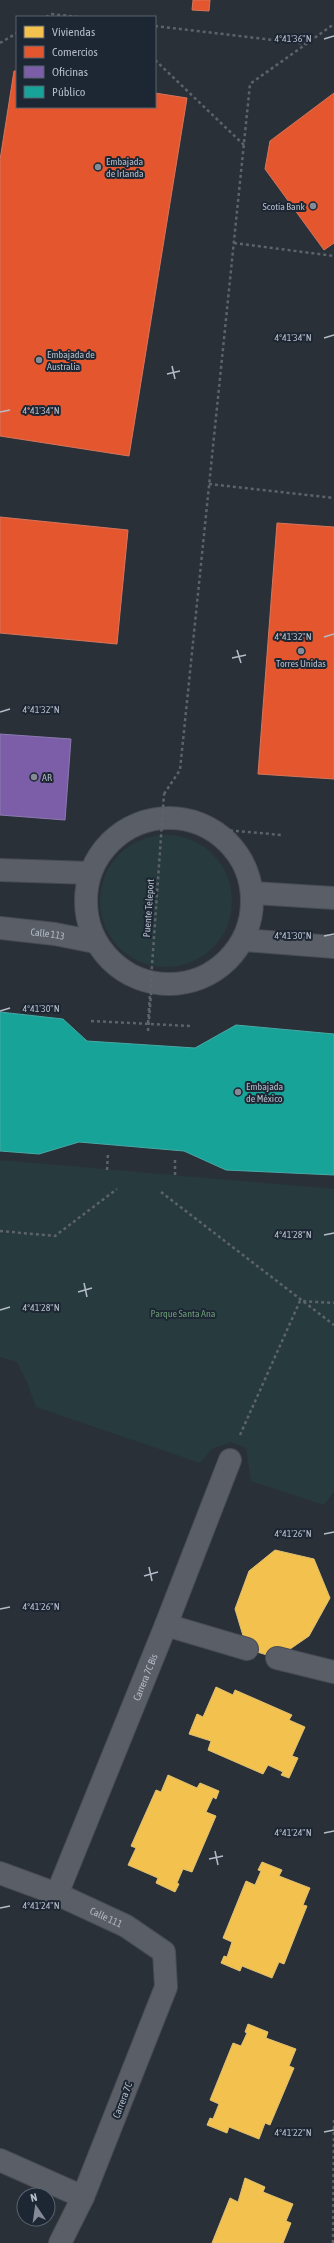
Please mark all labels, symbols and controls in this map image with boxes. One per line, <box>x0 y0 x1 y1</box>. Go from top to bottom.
legend <box>16 16 156 108</box>
text: Viviendas <box>52 25 95 39</box>
text: 4°41'36"N <box>274 33 312 44</box>
text: Comercios <box>52 45 98 59</box>
text: Oficinas <box>52 65 88 79</box>
text: Público <box>52 85 86 99</box>
place label: Embajada de Irlanda <box>106 156 144 179</box>
marker: Embajada de Irlanda <box>93 162 103 172</box>
place label: Scotia Bank <box>263 201 306 212</box>
marker: Scotia Bank <box>308 201 318 211</box>
text: 4°41'34"N <box>274 332 312 343</box>
place label: Embajada de Australia <box>47 349 95 372</box>
marker: Embajada de Australia <box>34 355 44 365</box>
text: 4°41'34"N <box>22 405 60 416</box>
text: 4°41'32"N <box>274 631 312 642</box>
marker: Torres Unidas <box>296 646 306 656</box>
place label: Torres Unidas <box>276 658 326 669</box>
text: 4°41'32"N <box>22 704 60 715</box>
marker: AR <box>29 772 39 782</box>
place label: AR <box>42 772 52 783</box>
street label: Puente Teleport <box>141 878 156 938</box>
street label: Calle 113 <box>30 926 66 942</box>
text: 4°41'30"N <box>274 930 312 941</box>
text: 4°41'30"N <box>22 1003 60 1014</box>
place label: Embajada de México <box>246 1081 284 1104</box>
marker: Embajada de México <box>233 1087 243 1097</box>
text: 4°41'28"N <box>274 1229 312 1240</box>
text: 4°41'28"N <box>22 1302 60 1313</box>
park label: Parque Santa Ana <box>151 1308 216 1319</box>
text: 4°41'26"N <box>274 1528 312 1539</box>
text: 4°41'26"N <box>22 1601 60 1612</box>
street label: Carrera 7C Bis <box>131 1652 160 1702</box>
text: 4°41'24"N <box>274 1827 312 1838</box>
text: 4°41'24"N <box>22 1900 60 1911</box>
street label: Calle 111 <box>88 1905 124 1930</box>
street label: Carrera 7C <box>111 2080 135 2120</box>
text: 4°41'22"N <box>274 2127 312 2138</box>
north arrow <box>16 2187 56 2227</box>
text: N <box>29 2191 38 2204</box>

